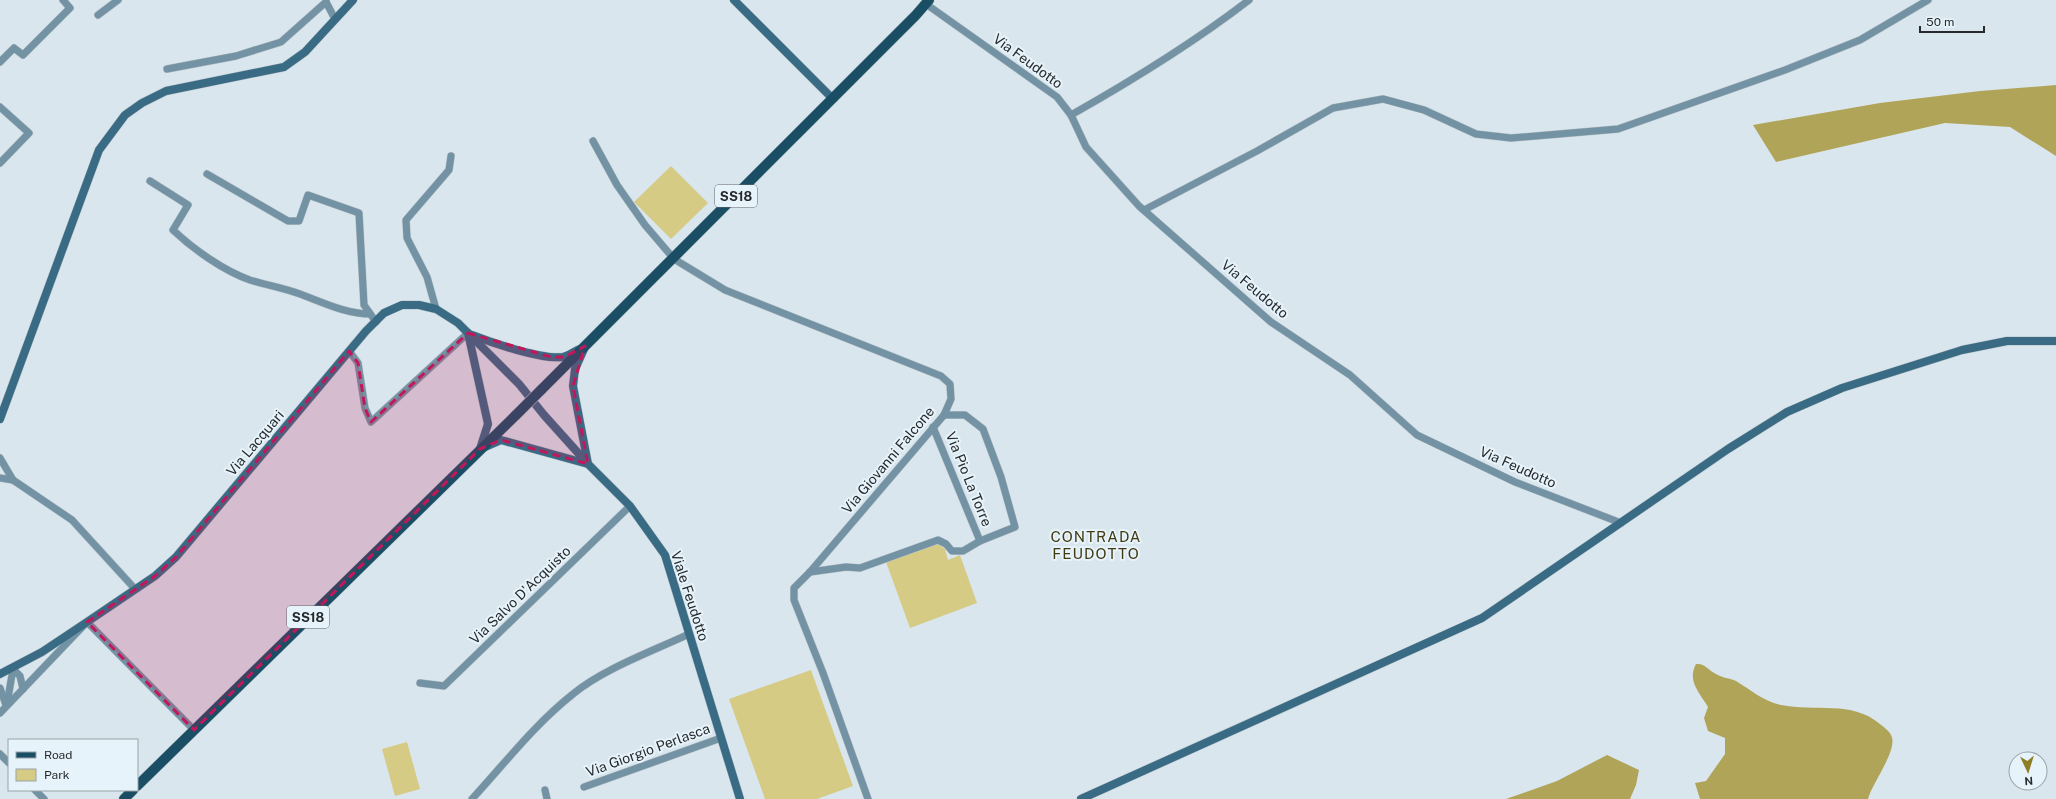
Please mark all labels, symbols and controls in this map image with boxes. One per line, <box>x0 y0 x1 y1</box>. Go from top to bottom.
scale bar <box>1920 8 1984 34</box>
text: 50 m <box>1926 15 1954 29</box>
street label: Via Feudotto <box>990 30 1066 92</box>
road number: SS18 <box>715 185 757 207</box>
street label: Via Feudotto <box>1218 257 1292 322</box>
street label: Via Giovanni Falcone <box>839 403 937 517</box>
street label: Via Lacquari <box>223 407 287 479</box>
street label: Via Pio La Torre <box>943 429 995 529</box>
street label: Via Feudotto <box>1477 443 1559 491</box>
district label: CONTRADA FEUDOTTO <box>1050 528 1142 562</box>
street label: Via Salvo D'Acquisto <box>466 543 574 647</box>
street label: Viale Feudotto <box>668 549 712 643</box>
road number: SS18 <box>287 606 329 628</box>
street label: Via Giorgio Perlasca <box>584 720 712 780</box>
legend <box>8 739 138 791</box>
text: Road <box>44 748 72 762</box>
north arrow <box>2008 751 2048 791</box>
text: Park <box>44 768 70 782</box>
text: N <box>2024 775 2033 787</box>

